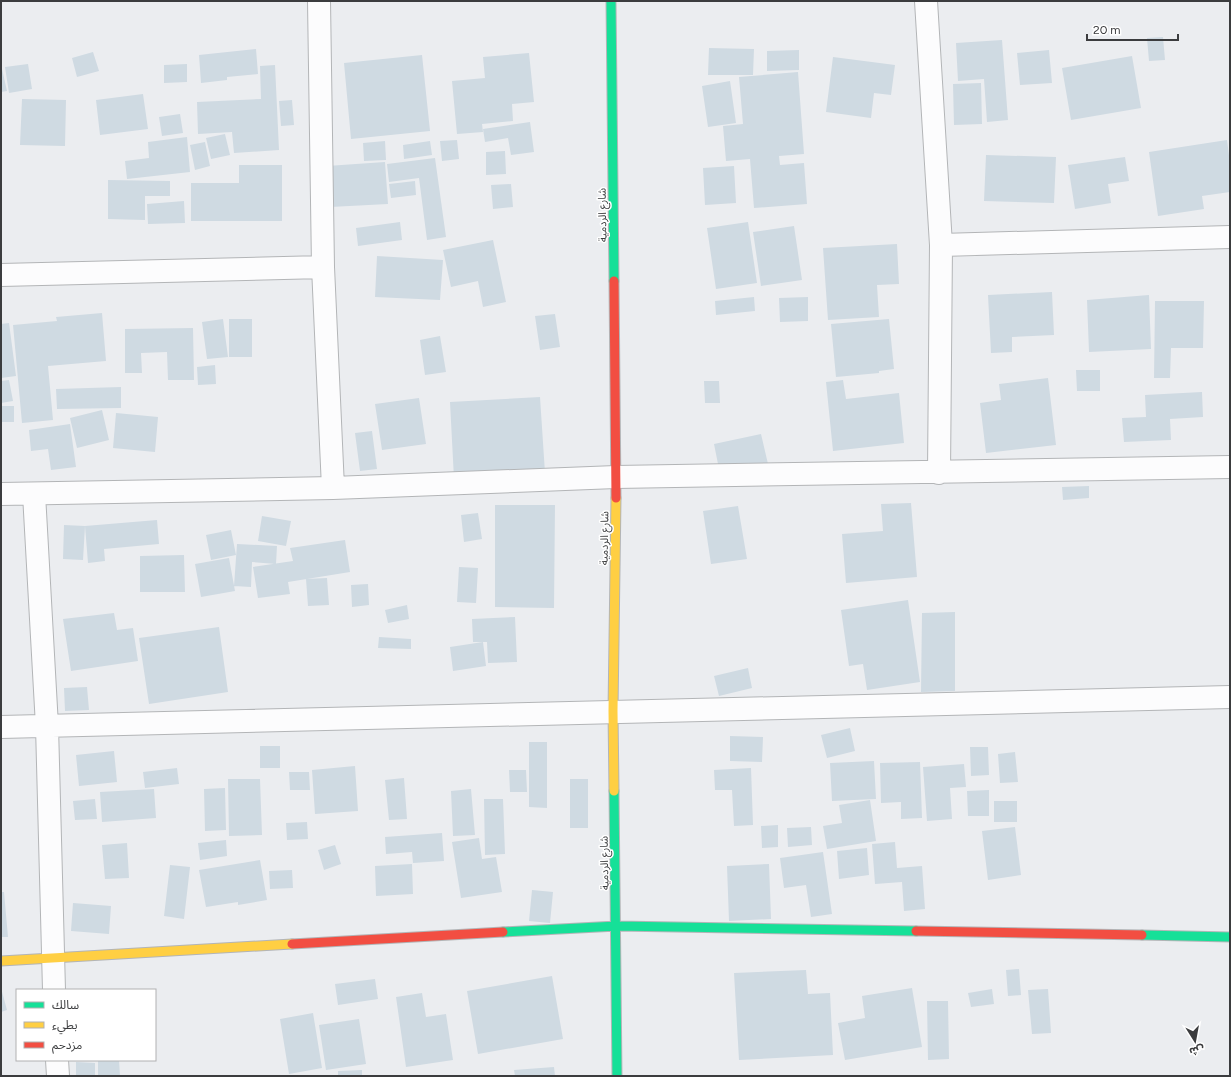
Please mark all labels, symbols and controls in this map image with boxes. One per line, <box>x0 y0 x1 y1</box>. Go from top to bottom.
scale bar <box>1087 16 1178 42</box>
text: 20 m <box>1093 23 1121 37</box>
street label: شارع الردمية <box>596 187 610 242</box>
street label: شارع الردمية <box>598 510 612 565</box>
street label: شارع الردمية <box>598 835 612 890</box>
legend <box>16 989 156 1061</box>
text: سالك <box>52 998 79 1012</box>
text: بطيء <box>52 1018 78 1035</box>
north arrow <box>1175 1021 1215 1061</box>
text: مزدحم <box>52 1038 82 1054</box>
text: ش <box>1188 1043 1205 1058</box>

